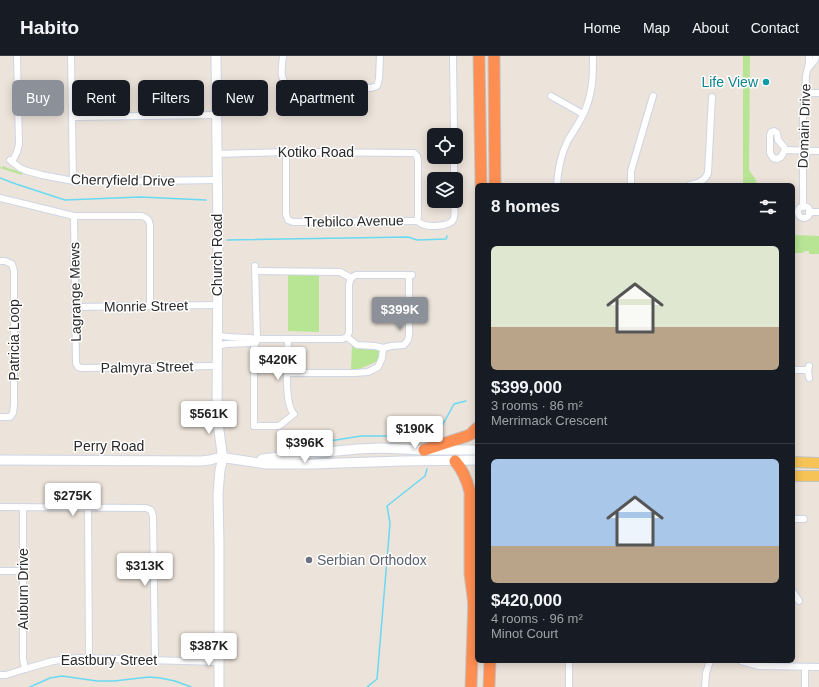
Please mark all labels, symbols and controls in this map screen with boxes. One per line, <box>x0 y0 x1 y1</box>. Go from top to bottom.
text: Habito <box>20 17 79 38</box>
text: Home <box>584 20 621 36</box>
text: Map <box>643 20 670 36</box>
text: About <box>692 20 729 36</box>
text: Contact <box>751 20 799 36</box>
place label: Life View <box>701 74 759 90</box>
marker: Life View <box>761 77 771 87</box>
chip: Buy <box>12 80 64 116</box>
chip: Rent <box>72 80 130 116</box>
chip: Filters <box>138 80 204 116</box>
chip: New <box>212 80 268 116</box>
chip: Apartment <box>276 80 368 116</box>
street label: Domain Drive <box>795 83 813 169</box>
map controls <box>427 128 463 208</box>
button: locate <box>427 128 463 164</box>
street label: Kotiko Road <box>278 144 354 160</box>
street label: Cherryfield Drive <box>71 171 175 189</box>
button: layers <box>427 172 463 208</box>
icon: filters <box>757 196 779 218</box>
text: 8 homes <box>491 197 560 216</box>
street label: Trebilco Avenue <box>304 212 404 230</box>
street label: Church Road <box>209 214 225 296</box>
street label: Lagrange Mews <box>66 242 84 342</box>
icon: home <box>599 272 671 344</box>
street label: Monrie Street <box>104 297 188 315</box>
pin: $399K <box>372 297 428 331</box>
street label: Patricia Loop <box>6 299 22 381</box>
text: $399K <box>381 302 419 317</box>
pin: $420K <box>250 347 306 381</box>
text: $420K <box>259 352 297 367</box>
street label: Palmyra Street <box>101 358 194 376</box>
text: $399,000 <box>491 378 562 397</box>
text: 3 rooms · 86 m² <box>491 398 583 413</box>
pin: $561K <box>181 401 237 435</box>
text: $561K <box>190 406 228 421</box>
text: Merrimack Crescent <box>491 413 607 428</box>
pin: $190K <box>387 416 443 450</box>
text: $190K <box>396 421 434 436</box>
pin: $396K <box>277 430 333 464</box>
text: $396K <box>286 435 324 450</box>
street label: Perry Road <box>74 438 144 454</box>
pin: $275K <box>45 483 101 517</box>
icon: home <box>599 485 671 557</box>
text: $275K <box>54 488 92 503</box>
street label: Auburn Drive <box>15 548 31 630</box>
place label: Serbian Orthodox <box>317 552 427 568</box>
pin: $313K <box>117 553 173 587</box>
marker: Serbian Orthodox <box>304 555 314 565</box>
text: $313K <box>126 558 164 573</box>
text: $420,000 <box>491 591 562 610</box>
text: 4 rooms · 96 m² <box>491 611 583 626</box>
text: Minot Court <box>491 626 558 641</box>
pin: $387K <box>181 633 237 667</box>
text: $387K <box>190 638 228 653</box>
street label: Eastbury Street <box>61 652 157 668</box>

